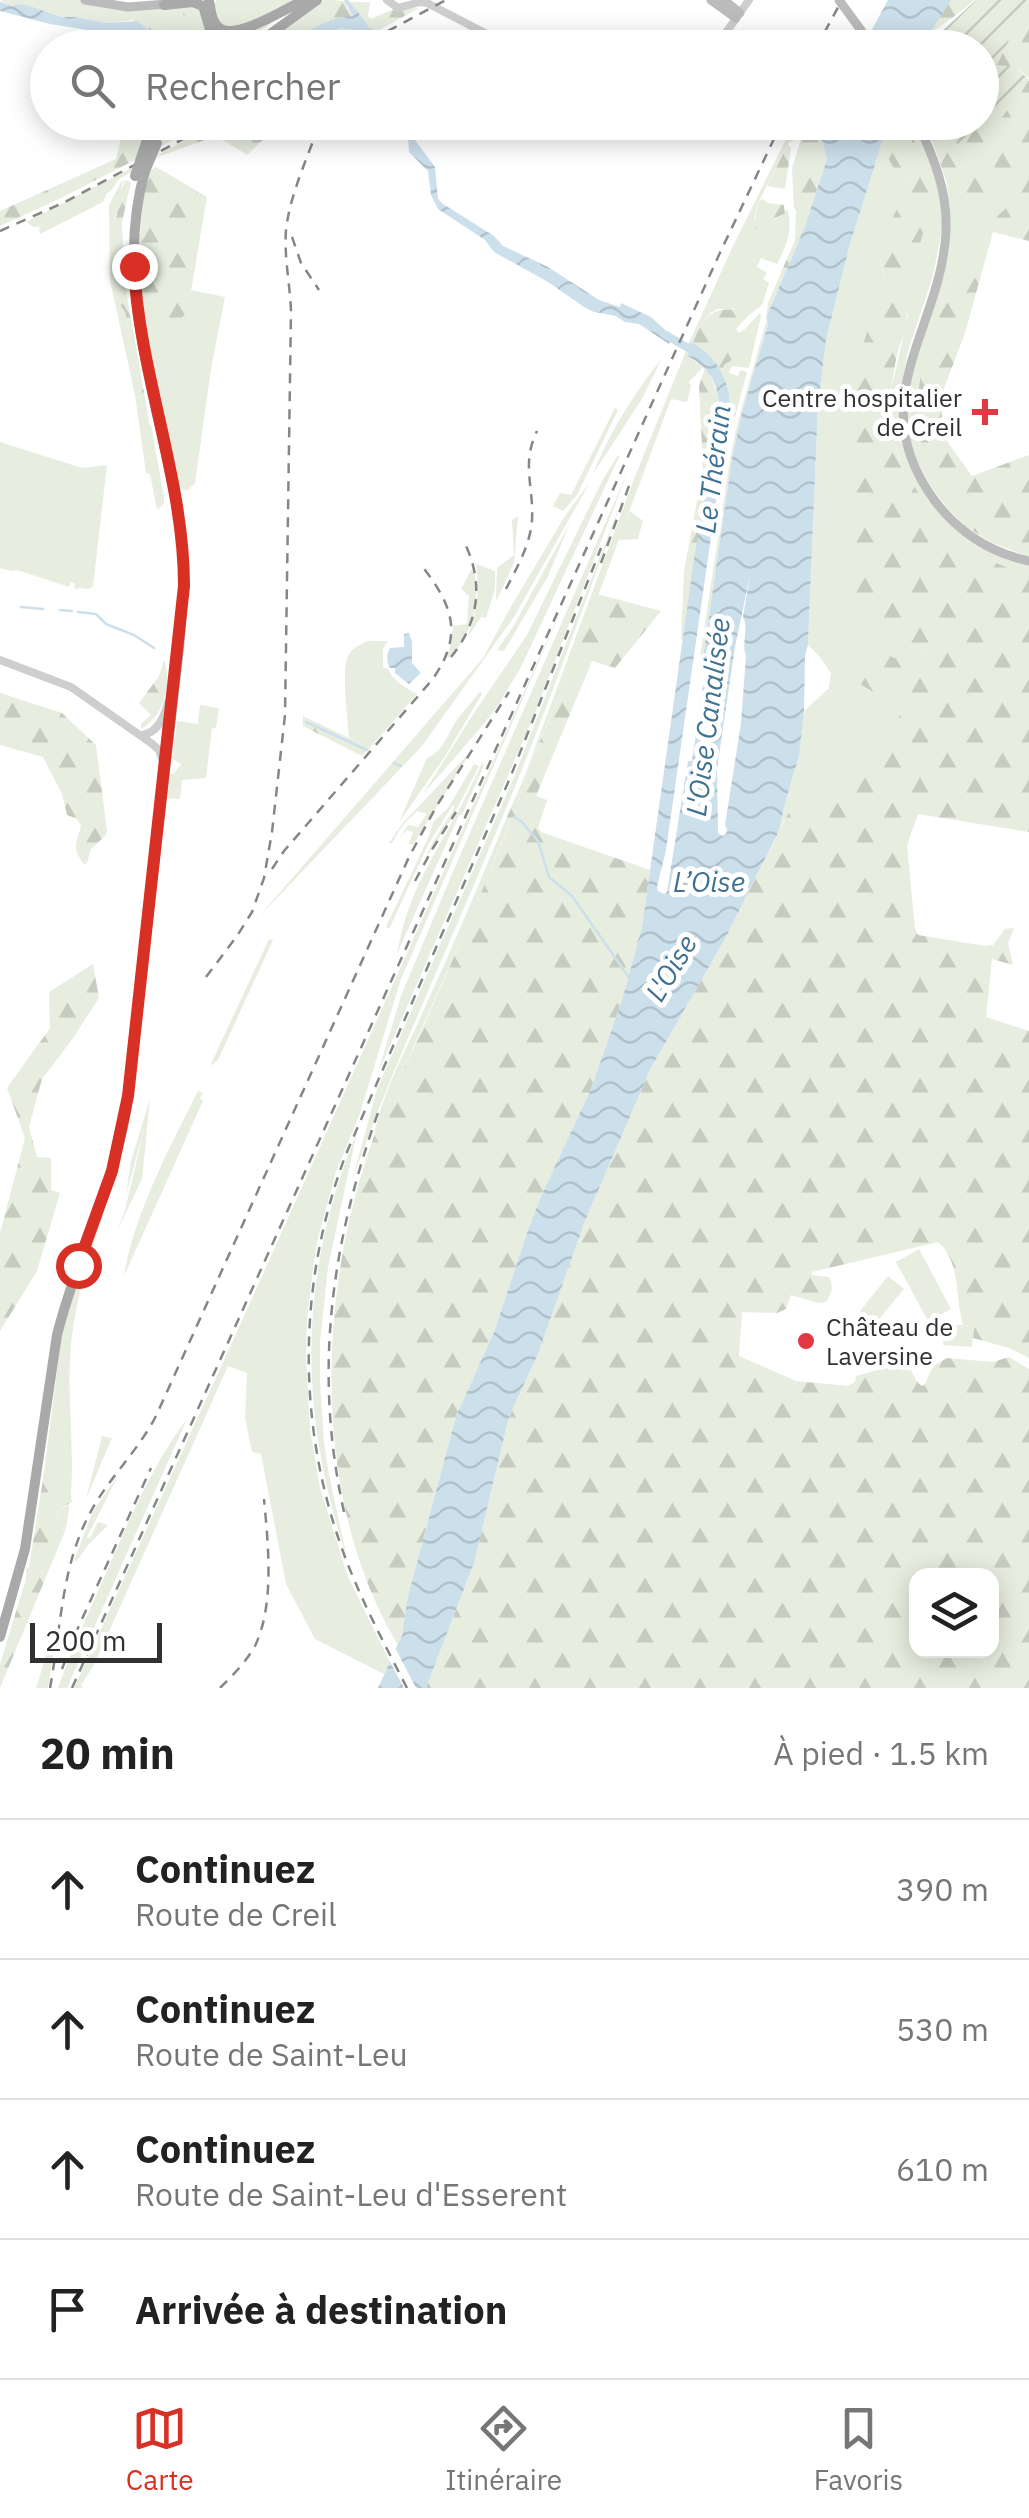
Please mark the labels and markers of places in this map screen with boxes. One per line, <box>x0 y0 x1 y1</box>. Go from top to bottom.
place label: Centre hospitalier de Creil <box>762 381 962 443</box>
marker: Centre hospitalier de Creil <box>972 399 998 425</box>
place label: Château de Laversine <box>826 1310 953 1372</box>
marker: Château de Laversine <box>795 1330 817 1352</box>

